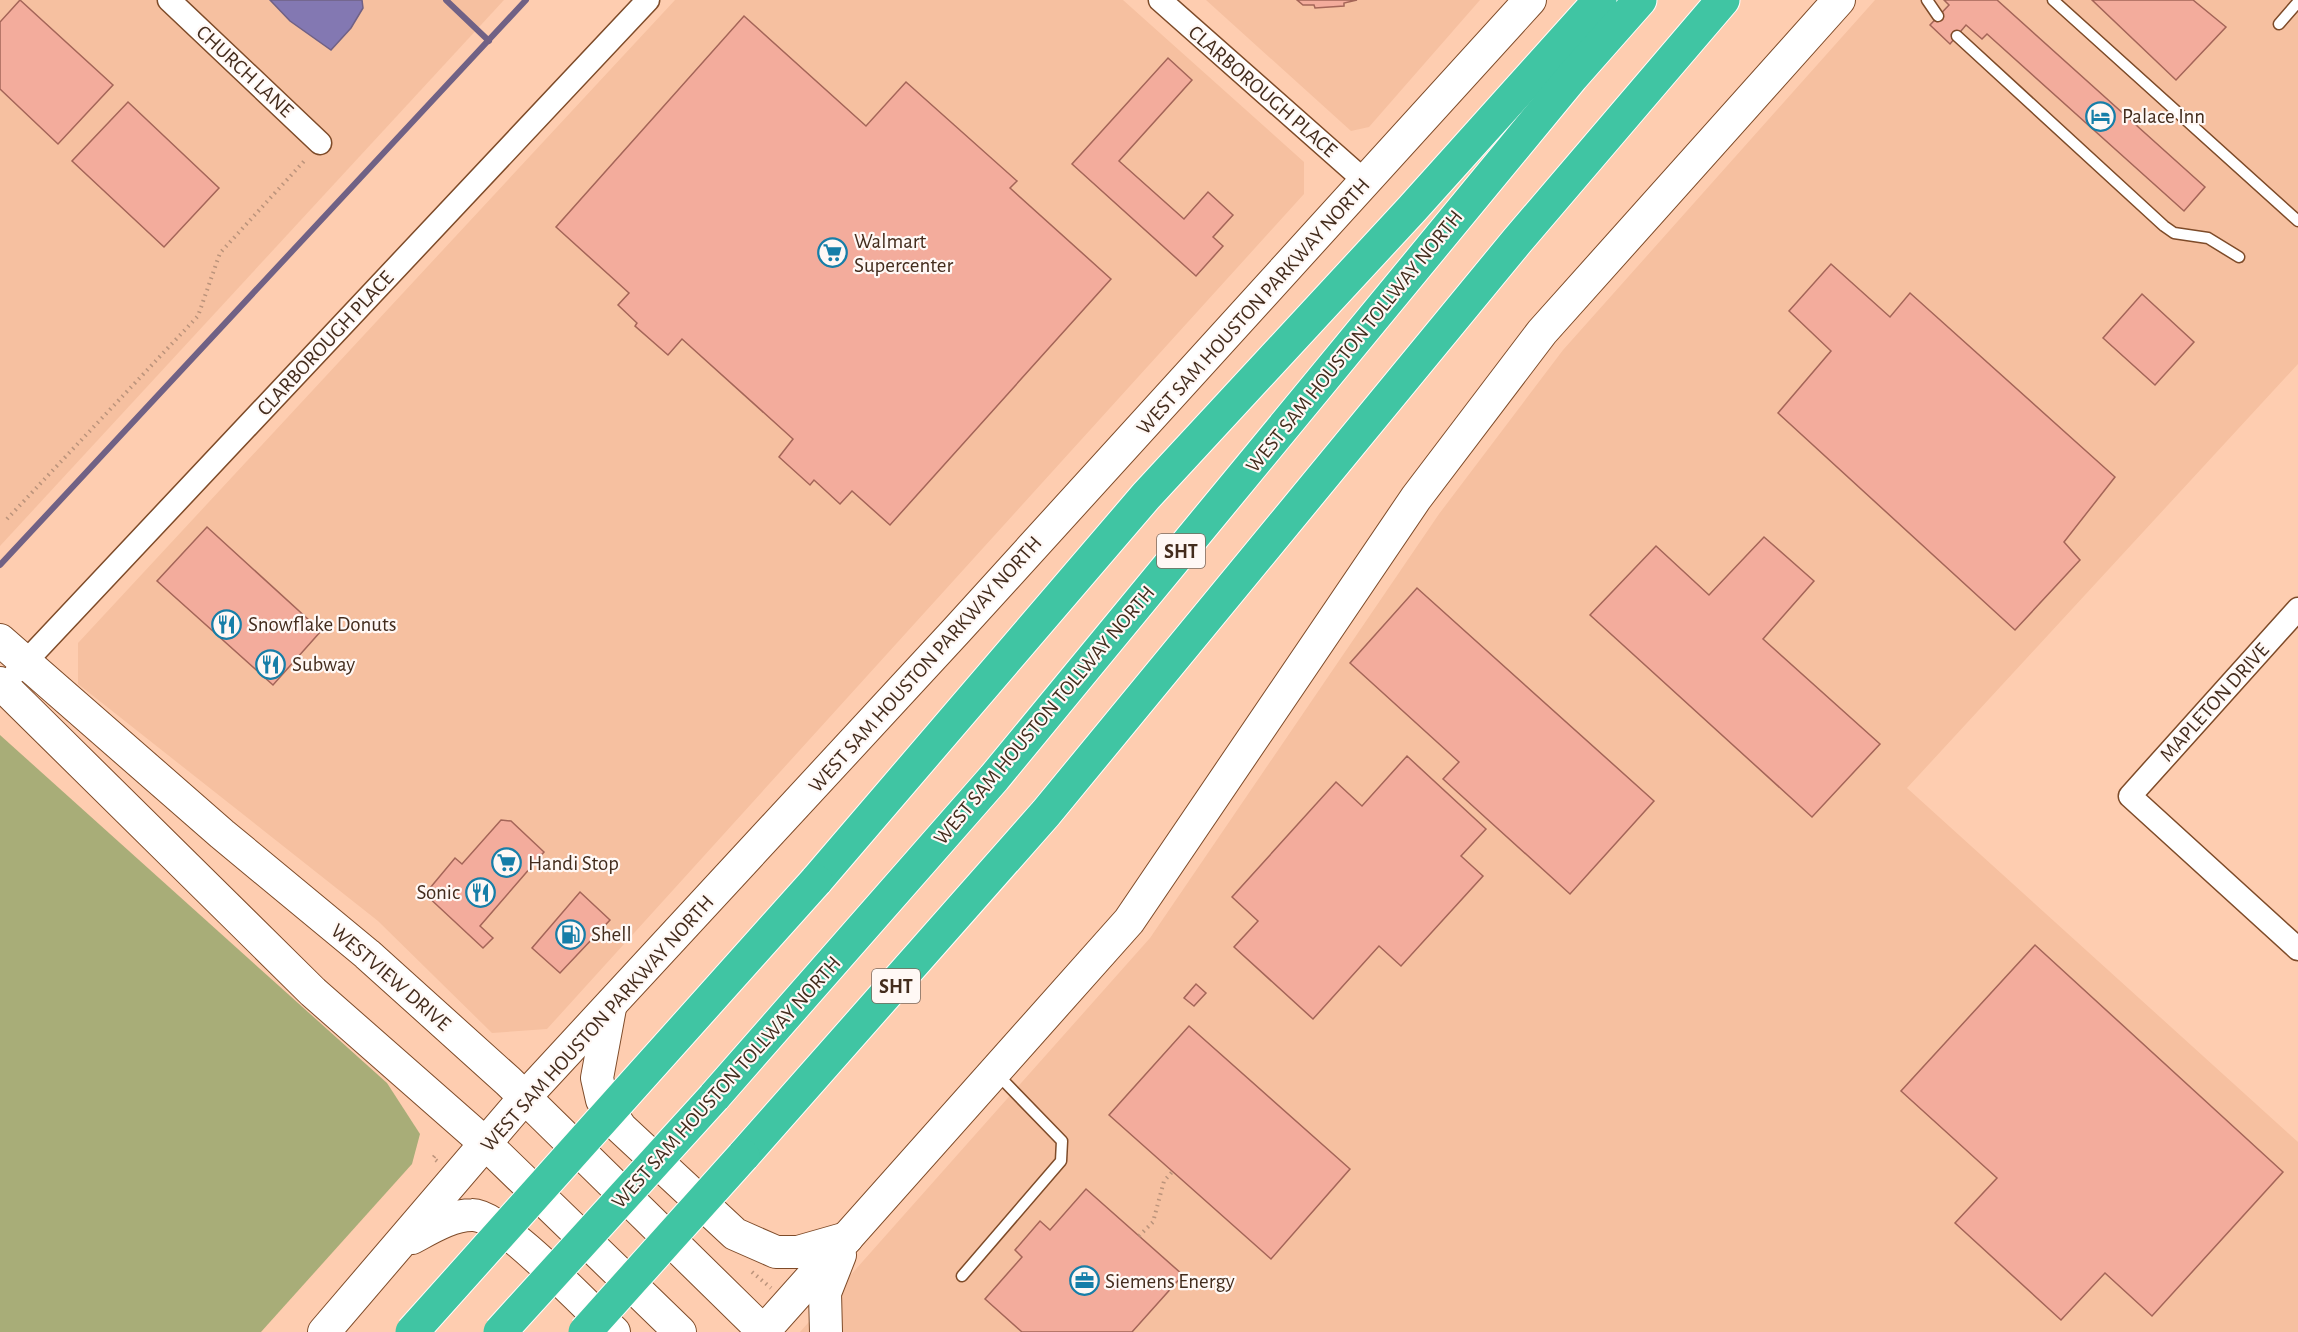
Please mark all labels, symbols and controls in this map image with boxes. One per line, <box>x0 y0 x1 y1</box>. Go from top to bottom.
street label: CHURCH LANE <box>192 21 297 121</box>
street label: CLARBOROUGH PLACE <box>1184 21 1341 161</box>
hotel icon: Palace Inn <box>2085 100 2117 132</box>
place label: Palace Inn <box>2122 106 2205 127</box>
street label: WEST SAM HOUSTON PARKWAY NORTH <box>1133 174 1374 439</box>
street label: WEST SAM HOUSTON TOLLWAY NORTH <box>1242 206 1467 477</box>
place label: Walmart Supercenter <box>854 231 953 276</box>
supermarket icon: Walmart Supercenter <box>817 237 849 269</box>
street label: CLARBOROUGH PLACE <box>253 267 397 420</box>
street label: WEST SAM HOUSTON PARKWAY NORTH <box>805 532 1046 797</box>
road number: SHT <box>1157 534 1205 568</box>
street label: WEST SAM HOUSTON TOLLWAY NORTH <box>930 582 1159 849</box>
restaurant icon: Snowflake Donuts <box>211 608 243 640</box>
place label: Snowflake Donuts <box>248 614 396 635</box>
street label: MAPLETON DRIVE <box>2156 639 2273 766</box>
restaurant icon: Subway <box>255 648 287 680</box>
place label: Subway <box>292 654 355 675</box>
supermarket icon: Handi Stop <box>491 847 523 879</box>
place label: Handi Stop <box>528 853 619 874</box>
restaurant icon: Sonic <box>465 876 497 908</box>
place label: Sonic <box>416 882 460 903</box>
street label: WEST SAM HOUSTON PARKWAY NORTH <box>477 891 718 1156</box>
fuel station icon: Shell <box>554 918 586 950</box>
street label: WESTVIEW DRIVE <box>327 920 455 1035</box>
place label: Shell <box>591 924 632 945</box>
street label: WEST SAM HOUSTON TOLLWAY NORTH <box>608 952 845 1212</box>
road number: SHT <box>872 969 920 1003</box>
office icon: Siemens Energy <box>1068 1265 1100 1297</box>
place label: Siemens Energy <box>1105 1271 1235 1292</box>

